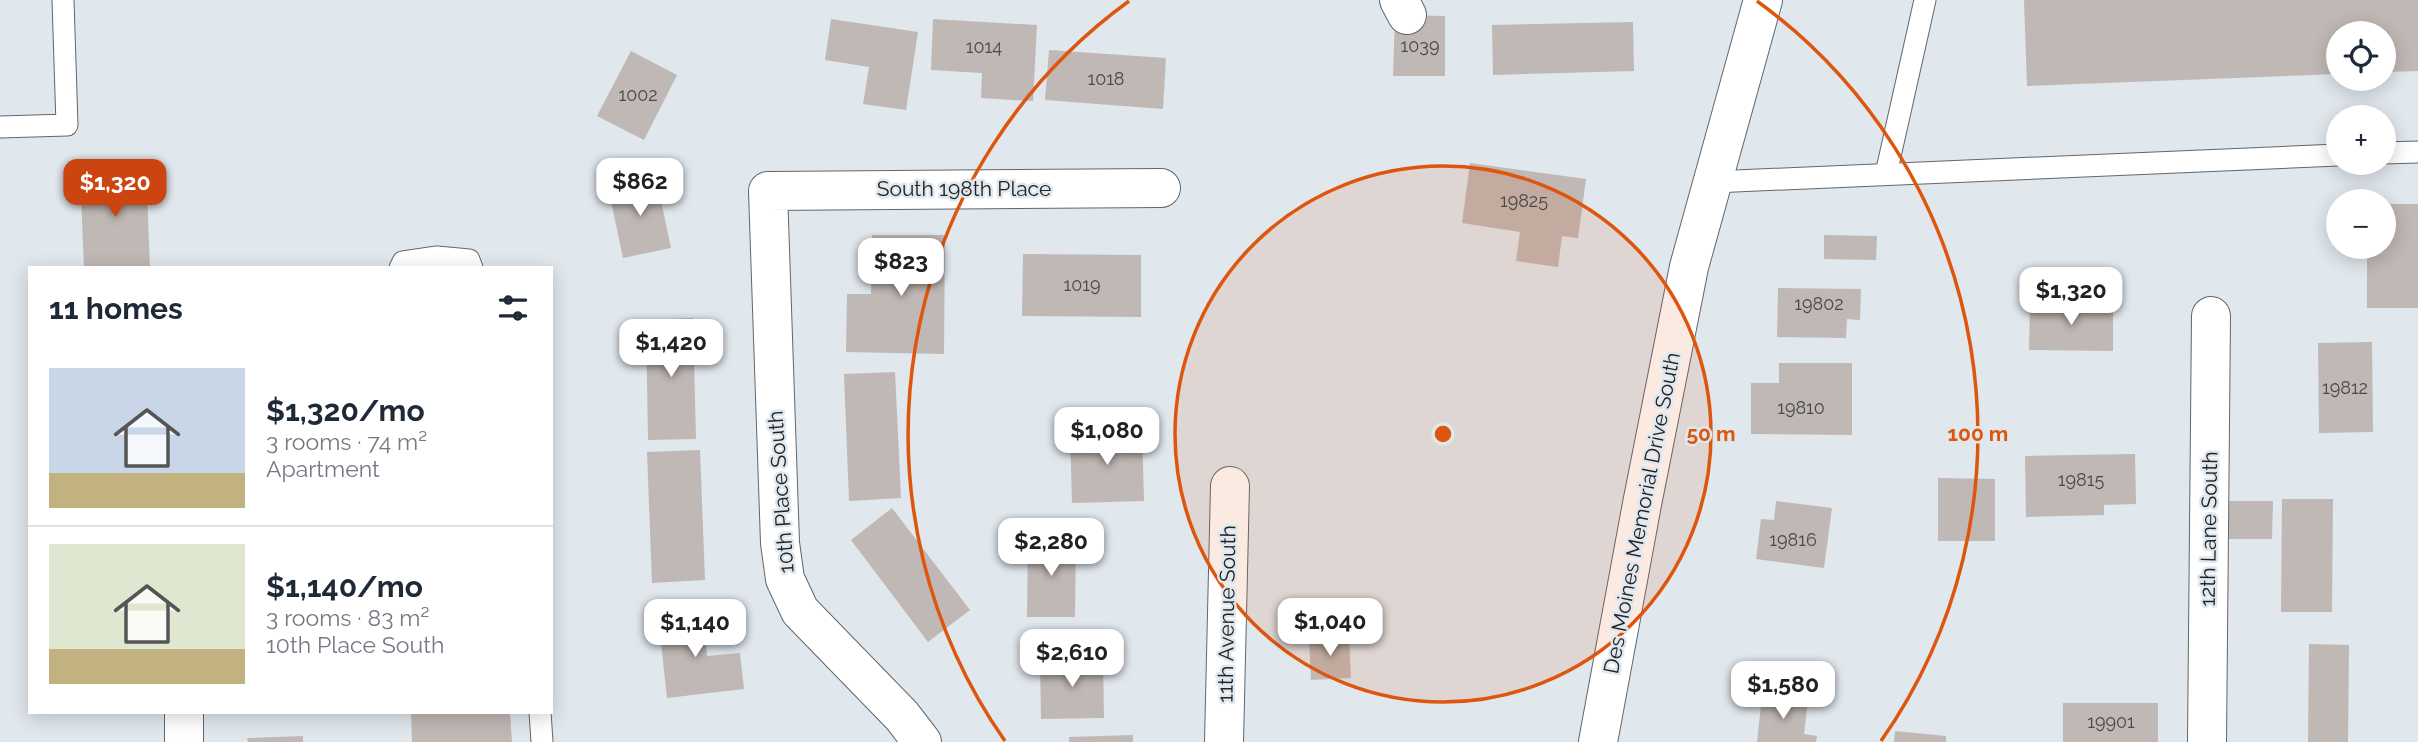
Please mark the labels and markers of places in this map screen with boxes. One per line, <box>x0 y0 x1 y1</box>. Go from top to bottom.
pin: $862 <box>599 158 681 218</box>
pin: $1,320 <box>58 160 172 219</box>
pin: $823 <box>860 238 942 298</box>
pin: $1,320 <box>2014 268 2128 327</box>
pin: $1,420 <box>614 320 728 379</box>
pin: $1,080 <box>1050 407 1164 467</box>
centre of rings <box>1431 422 1455 446</box>
pin: $2,280 <box>994 518 1108 578</box>
pin: $1,040 <box>1273 598 1387 658</box>
pin: $1,140 <box>638 600 752 659</box>
pin: $2,610 <box>1015 630 1129 689</box>
pin: $1,580 <box>1726 662 1840 721</box>

